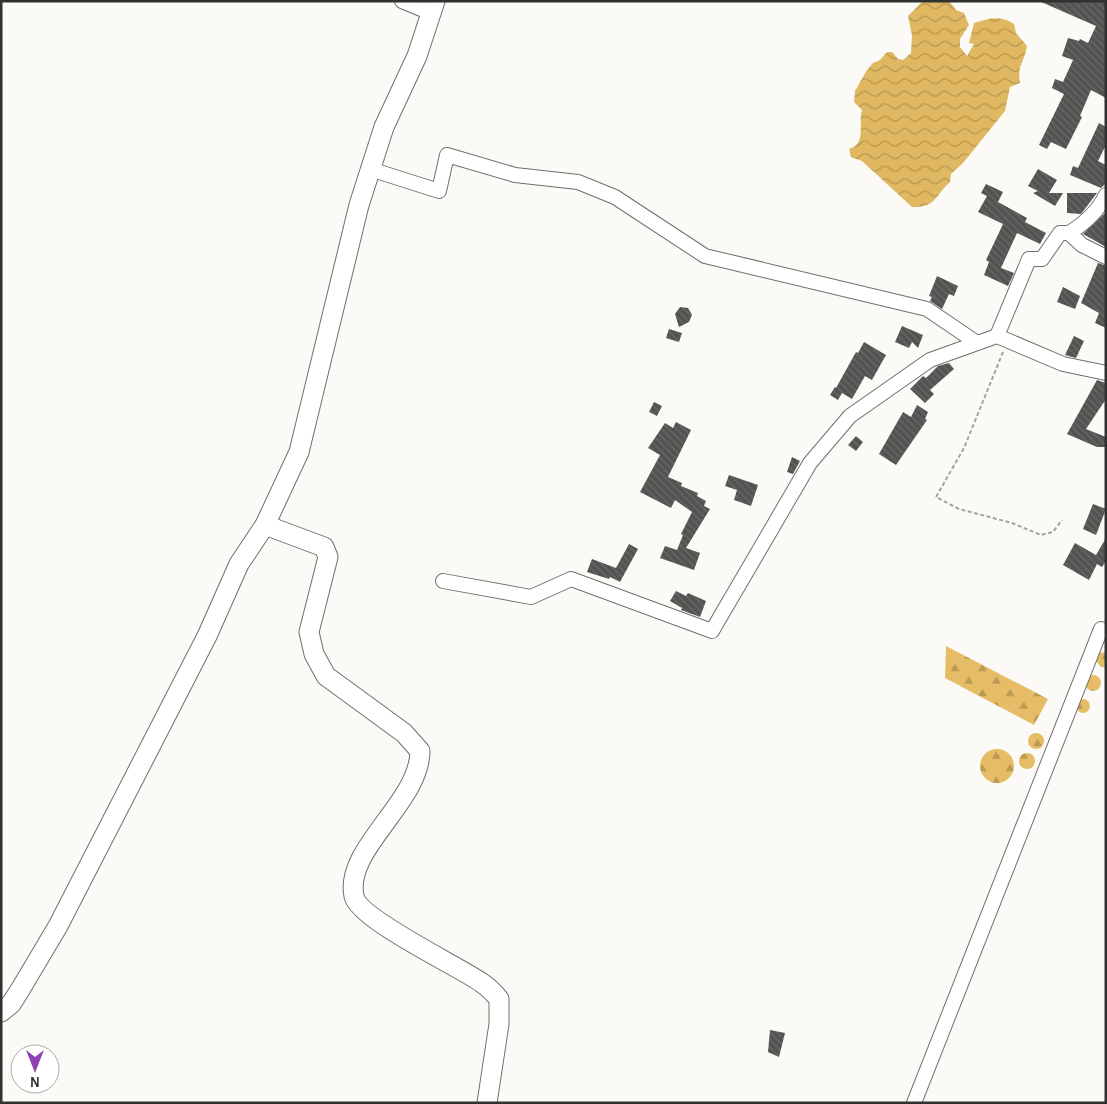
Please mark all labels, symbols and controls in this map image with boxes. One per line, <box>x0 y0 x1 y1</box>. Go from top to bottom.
north arrow <box>10 1044 60 1094</box>
text: N <box>30 1074 40 1088</box>

